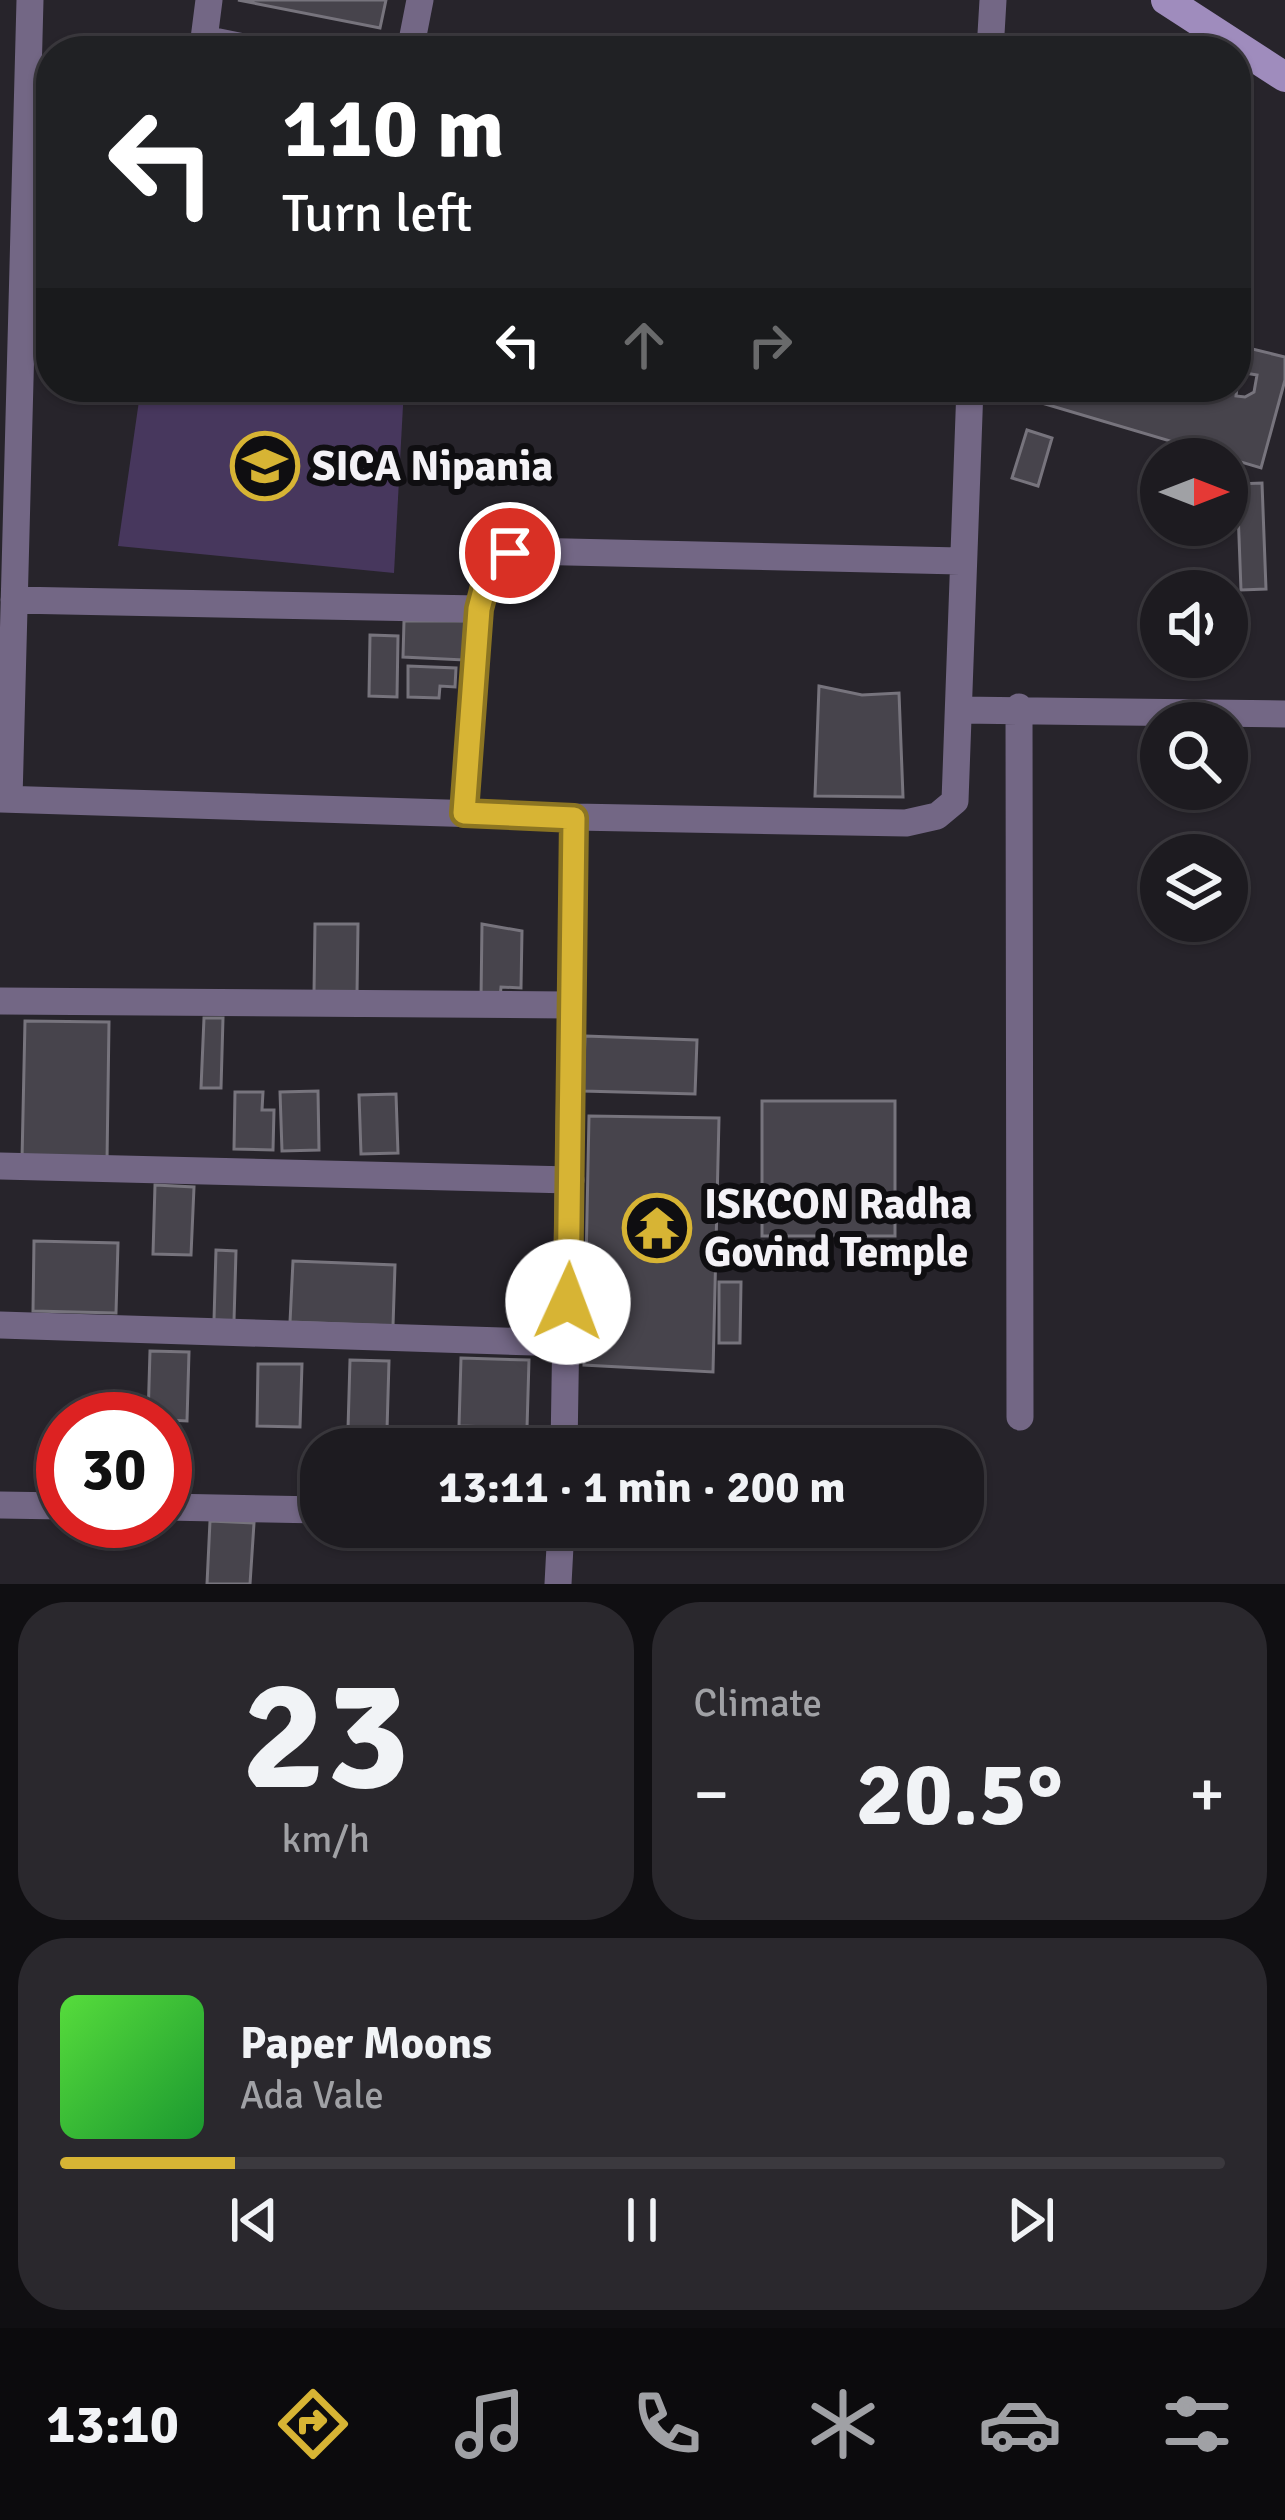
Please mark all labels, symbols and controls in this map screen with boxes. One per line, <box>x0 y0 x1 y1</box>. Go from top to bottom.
text: 110 m <box>282 77 504 181</box>
icon: left <box>84 84 240 240</box>
text: Turn left <box>282 180 472 247</box>
icon: left <box>485 312 551 378</box>
icon: ahead <box>611 312 677 378</box>
icon: right <box>737 312 803 378</box>
school or university icon: SICA Nipania <box>230 431 300 501</box>
north arrow <box>1140 438 1248 546</box>
map controls <box>1140 438 1248 942</box>
place label: SICA Nipania <box>312 441 553 492</box>
pin <box>459 502 561 604</box>
icon: arrive <box>477 520 543 586</box>
button: sound <box>1140 570 1248 678</box>
button: search <box>1140 702 1248 810</box>
button: layers <box>1140 834 1248 942</box>
place label: ISKCON Radha Govind Temple <box>704 1179 972 1278</box>
temple icon: ISKCON Radha Govind Temple <box>622 1193 692 1263</box>
position arrow <box>505 1239 631 1365</box>
speed limit sign: 30 <box>36 1392 192 1548</box>
text: 13:11 · 1 min · 200 m <box>438 1460 846 1515</box>
text: 23 <box>242 1640 410 1833</box>
text: Climate <box>694 1679 822 1727</box>
text: 20.5° <box>855 1739 1063 1850</box>
text: − <box>694 1754 729 1835</box>
text: + <box>1189 1754 1225 1835</box>
text: km/h <box>282 1815 370 1863</box>
text: Paper Moons <box>240 2016 492 2071</box>
text: Ada Vale <box>240 2071 384 2119</box>
icon: previous <box>221 2187 287 2253</box>
icon: pause <box>609 2187 675 2253</box>
icon: next <box>998 2187 1064 2253</box>
icon: directions <box>271 2382 355 2466</box>
icon: music <box>448 2382 532 2466</box>
icon: phone <box>625 2382 709 2466</box>
icon: climate <box>801 2382 885 2466</box>
icon: car <box>978 2382 1062 2466</box>
icon: filters <box>1155 2382 1239 2466</box>
text: 13:10 <box>46 2391 179 2458</box>

